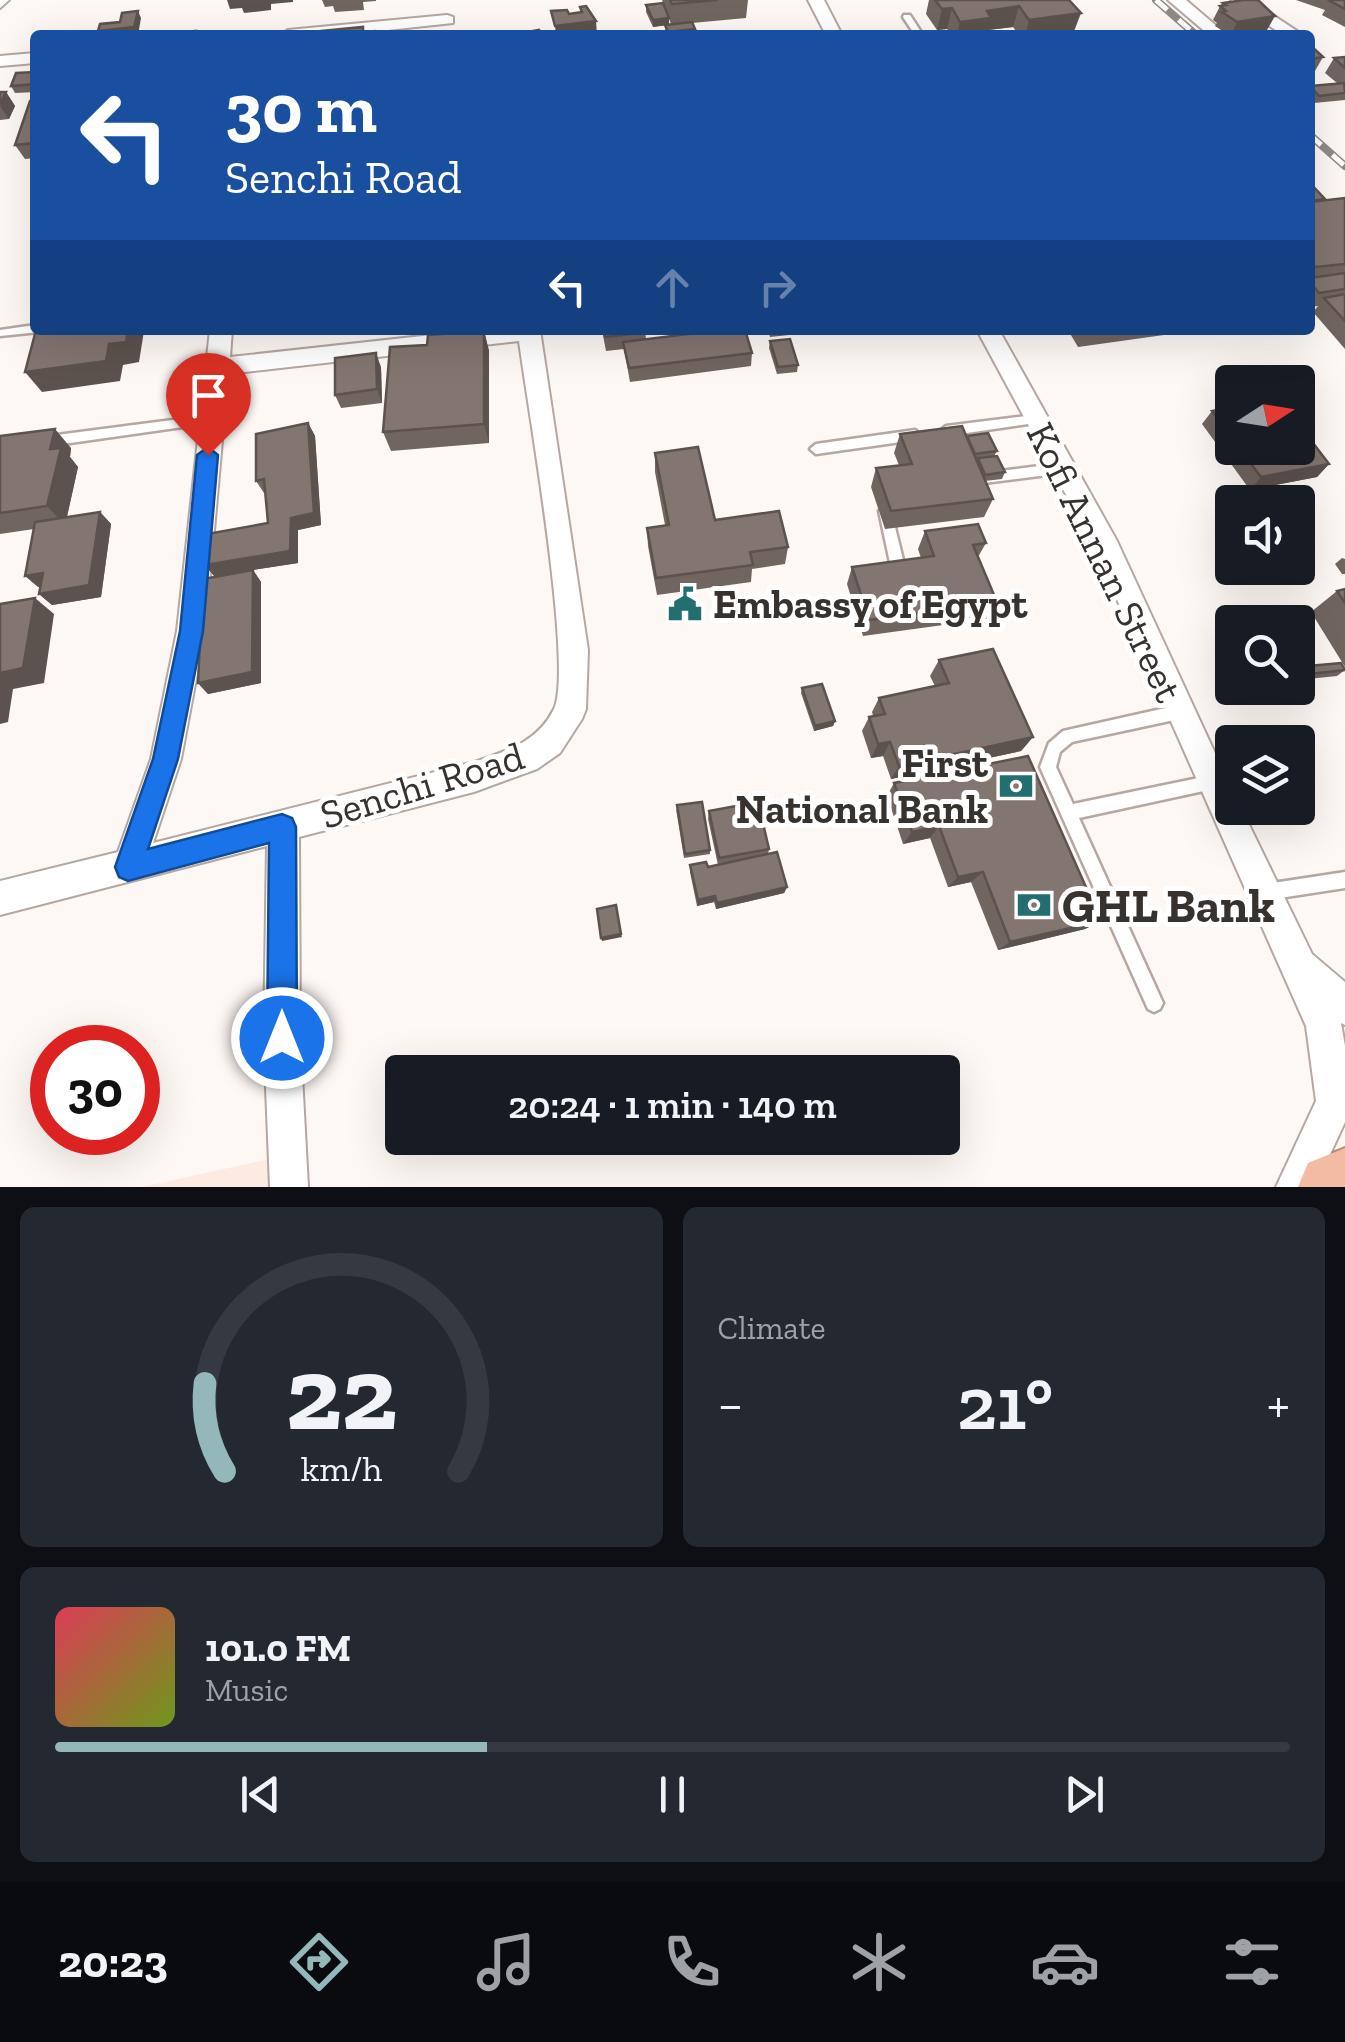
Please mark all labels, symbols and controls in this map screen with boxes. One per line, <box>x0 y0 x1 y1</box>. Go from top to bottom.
text: 30 m <box>225 66 377 150</box>
icon: left <box>60 70 190 200</box>
text: Senchi Road <box>225 151 461 205</box>
icon: left <box>540 260 595 315</box>
icon: ahead <box>645 260 700 315</box>
icon: right <box>750 260 805 315</box>
pin <box>166 353 251 456</box>
north arrow <box>1215 365 1315 465</box>
map controls <box>1215 365 1315 825</box>
icon: arrive <box>181 368 236 423</box>
street label: Kofi Annan Street <box>1017 415 1193 710</box>
button: sound <box>1215 485 1315 585</box>
place label: Embassy of Egypt <box>713 580 1028 628</box>
public building icon: Embassy of Egypt <box>666 585 704 623</box>
button: search <box>1215 605 1315 705</box>
button: layers <box>1215 725 1315 825</box>
street label: Senchi Road <box>314 731 530 839</box>
place label: First National Bank <box>736 739 989 833</box>
bank icon: First National Bank <box>997 767 1035 805</box>
place label: GHL Bank <box>1062 877 1275 934</box>
bank icon: GHL Bank <box>1015 886 1053 924</box>
position arrow <box>230 986 334 1090</box>
speed limit sign: 30 <box>30 1025 160 1155</box>
text: 20:24 · 1 min · 140 m <box>508 1082 837 1128</box>
text: Climate <box>718 1309 826 1347</box>
text: 22 <box>285 1331 397 1456</box>
text: 21° <box>957 1358 1053 1448</box>
text: − <box>718 1371 743 1437</box>
text: + <box>1267 1371 1290 1437</box>
text: km/h <box>300 1447 382 1490</box>
text: 101.0 FM <box>205 1625 351 1671</box>
text: Music <box>205 1671 288 1709</box>
icon: previous <box>233 1767 288 1822</box>
icon: pause <box>645 1767 700 1822</box>
icon: next <box>1057 1767 1112 1822</box>
icon: directions <box>284 1927 354 1997</box>
icon: music <box>471 1927 541 1997</box>
icon: phone <box>657 1927 727 1997</box>
icon: climate <box>844 1927 914 1997</box>
icon: car <box>1030 1927 1100 1997</box>
icon: filters <box>1217 1927 1287 1997</box>
text: 20:23 <box>58 1935 168 1989</box>

